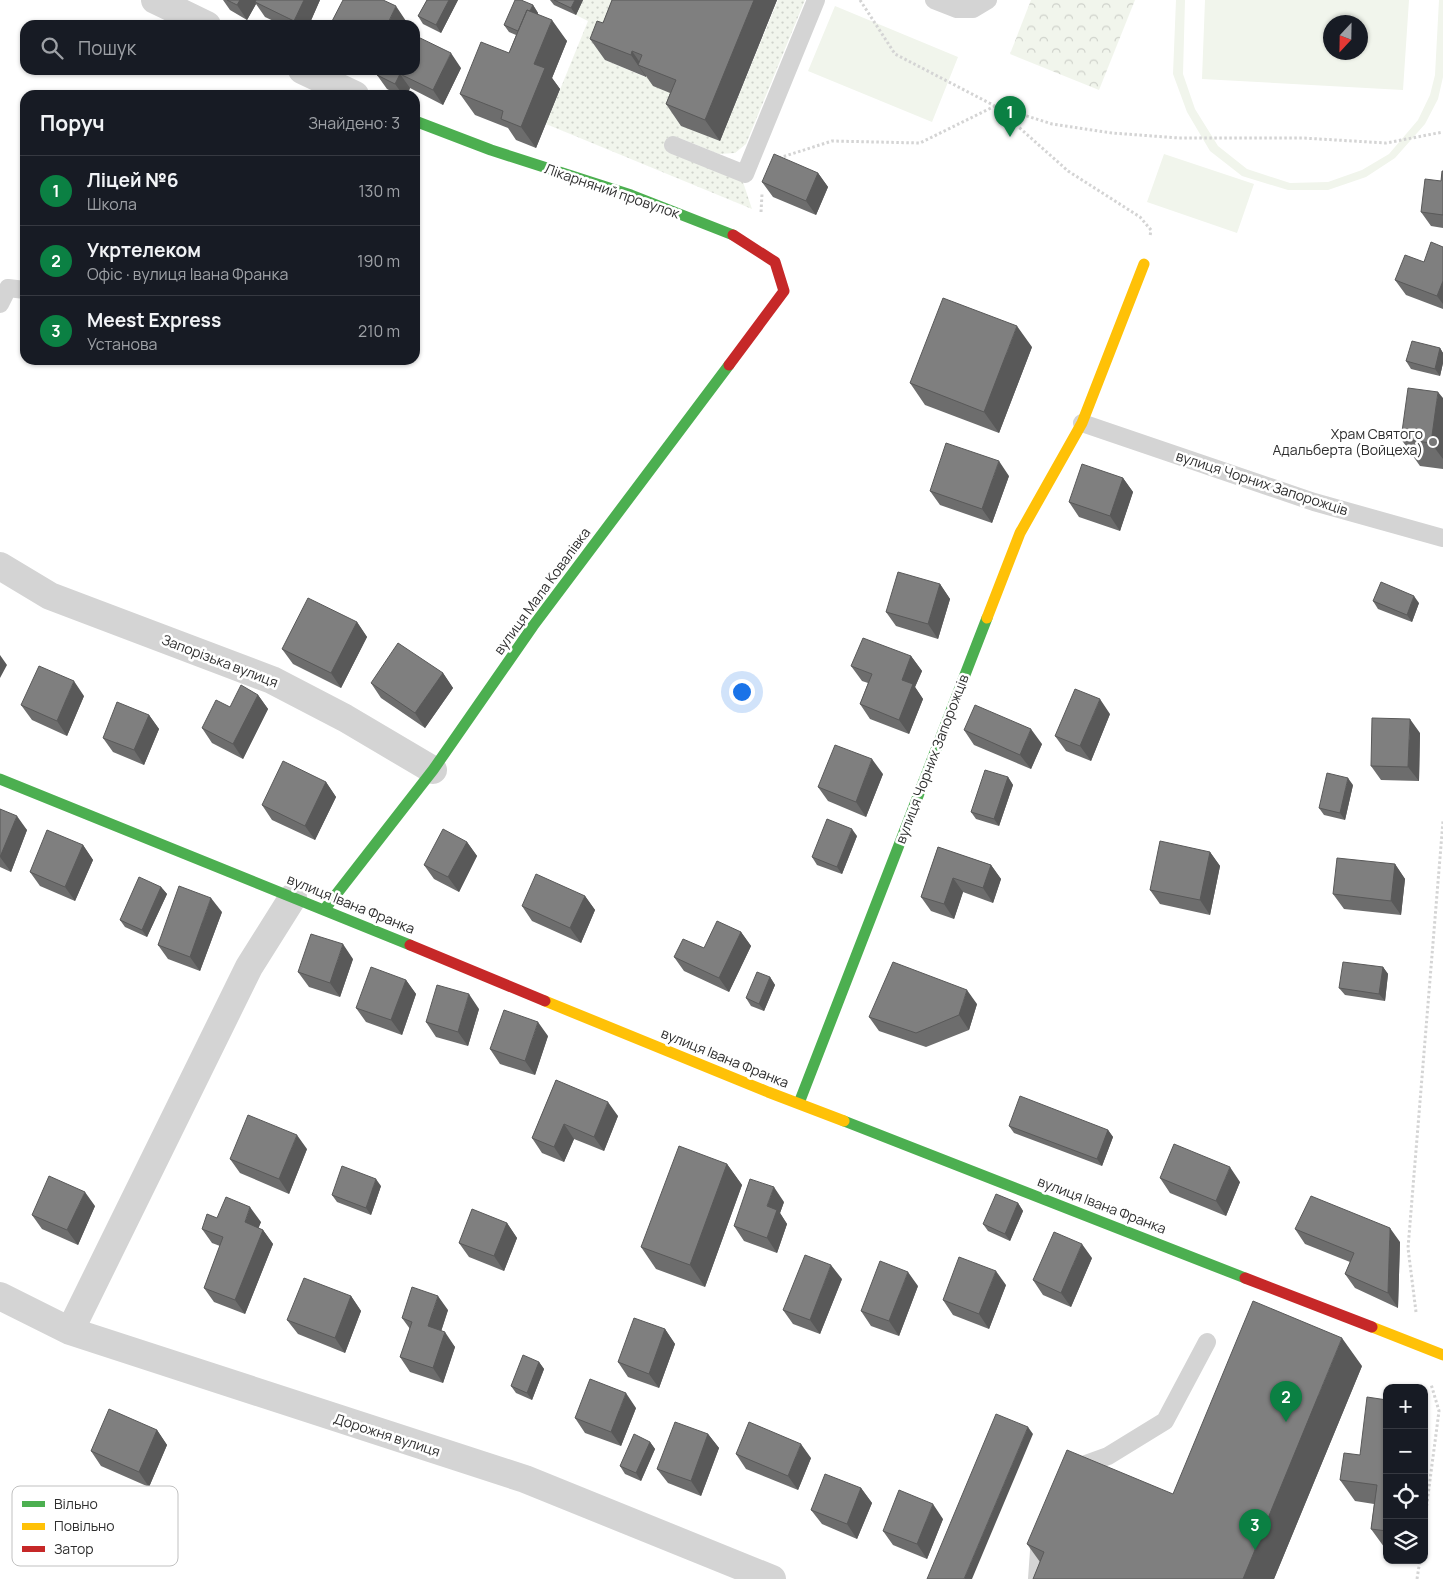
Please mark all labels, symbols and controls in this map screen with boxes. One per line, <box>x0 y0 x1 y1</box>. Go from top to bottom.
north arrow <box>1323 15 1368 60</box>
search box <box>20 20 420 75</box>
icon: search <box>38 34 66 62</box>
text: Пошук <box>78 35 136 61</box>
pin: 1 <box>994 96 1026 137</box>
text: Поруч <box>40 109 105 137</box>
text: Знайдено: 3 <box>308 112 400 134</box>
street label: Лікарняний провулок <box>542 159 683 223</box>
text: Ліцей №6 <box>87 167 179 193</box>
text: 1 <box>52 180 60 202</box>
text: 130 m <box>358 180 400 202</box>
text: Школа <box>87 193 137 215</box>
text: Укртелеком <box>87 237 201 263</box>
text: 2 <box>51 250 61 272</box>
text: 190 m <box>357 250 400 272</box>
text: Офіс · вулиця Івана Франка <box>87 263 288 285</box>
text: Meest Express <box>87 307 221 333</box>
text: 3 <box>51 320 61 342</box>
text: 210 m <box>358 320 400 342</box>
text: Установа <box>87 333 157 355</box>
place label: Храм Святого Адальберта (Войцеха) <box>1273 424 1423 459</box>
marker: Храм Святого Адальберта (Войцеха) <box>1427 436 1439 448</box>
street label: вулиця Чорних Запорожців <box>1174 446 1351 520</box>
street label: вулиця Мала Ковалівка <box>489 523 594 658</box>
street label: Запорізька вулиця <box>159 630 281 691</box>
street label: вулиця Чорних Запорожців <box>890 671 973 846</box>
your location <box>729 679 755 705</box>
street label: вулиця Івана Франка <box>284 869 418 938</box>
street label: вулиця Івана Франка <box>658 1023 792 1092</box>
street label: вулиця Івана Франка <box>1035 1171 1169 1238</box>
pin: 2 <box>1270 1381 1302 1422</box>
map controls <box>1383 1384 1428 1564</box>
button: + <box>1383 1384 1428 1429</box>
street label: Дорожня вулиця <box>332 1408 443 1461</box>
button: − <box>1383 1429 1428 1474</box>
button: locate <box>1383 1474 1428 1519</box>
legend <box>12 1486 178 1566</box>
text: Вільно <box>54 1494 98 1513</box>
pin: 3 <box>1239 1509 1271 1550</box>
text: Повільно <box>54 1516 115 1535</box>
button: layers <box>1383 1519 1428 1564</box>
text: Затор <box>54 1539 94 1558</box>

